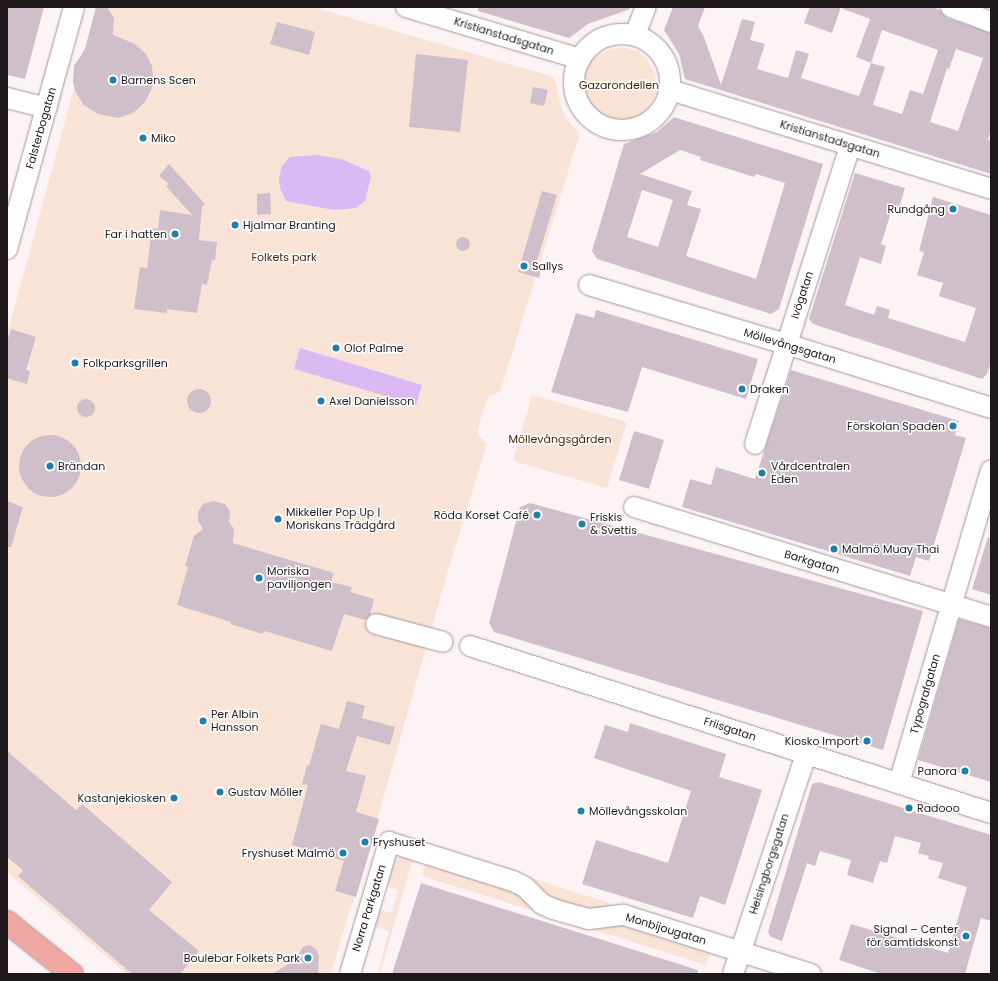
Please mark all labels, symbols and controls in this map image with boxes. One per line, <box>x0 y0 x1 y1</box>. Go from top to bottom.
street label: Kristianstadsgatan <box>452 14 556 58</box>
place label: Barnens Scen <box>121 73 196 87</box>
marker: Barnens Scen <box>108 75 118 85</box>
park label: Gazarondellen <box>579 78 659 92</box>
street label: Falsterbogatan <box>23 86 59 170</box>
street label: Kristianstadsgatan <box>778 117 882 161</box>
place label: Miko <box>151 131 176 145</box>
marker: Miko <box>138 133 148 143</box>
place label: Rundgång <box>887 202 945 216</box>
marker: Rundgång <box>948 204 958 214</box>
place label: Hjalmar Branting <box>243 218 336 232</box>
marker: Hjalmar Branting <box>230 220 240 230</box>
place label: Far i hatten <box>105 227 167 241</box>
marker: Far i hatten <box>170 229 180 239</box>
park label: Folkets park <box>251 250 317 264</box>
place label: Sallys <box>532 259 563 273</box>
marker: Sallys <box>519 261 529 271</box>
street label: Ivögatan <box>788 270 816 320</box>
street label: Möllevångsgatan <box>742 326 838 366</box>
place label: Olof Palme <box>344 341 404 355</box>
marker: Olof Palme <box>331 343 341 353</box>
place label: Folkparksgrillen <box>83 356 168 370</box>
marker: Folkparksgrillen <box>70 358 80 368</box>
place label: Draken <box>750 382 789 396</box>
marker: Draken <box>737 384 747 394</box>
place label: Axel Danielsson <box>329 394 414 408</box>
marker: Axel Danielsson <box>316 396 326 406</box>
place label: Förskolan Spaden <box>847 419 945 433</box>
marker: Förskolan Spaden <box>948 421 958 431</box>
park label: Möllevångsgården <box>509 432 611 446</box>
place label: Brändan <box>58 459 105 473</box>
place label: Vårdcentralen Eden <box>771 460 850 486</box>
marker: Brändan <box>45 461 55 471</box>
marker: Vårdcentralen Eden <box>756 467 768 479</box>
place label: Mikkeller Pop Up | Moriskans Trädgård <box>286 506 395 532</box>
place label: Röda Korset Café <box>434 508 529 522</box>
marker: Röda Korset Café <box>532 510 542 520</box>
place label: Friskis & Svettis <box>590 511 637 537</box>
marker: Mikkeller Pop Up | Moriskans Trädgård <box>273 514 283 524</box>
marker: Friskis & Svettis <box>577 519 587 529</box>
place label: Malmö Muay Thai <box>842 542 939 556</box>
marker: Malmö Muay Thai <box>829 544 839 554</box>
street label: Barkgatan <box>783 547 841 577</box>
place label: Moriska paviljongen <box>267 565 332 591</box>
marker: Moriska paviljongen <box>254 573 264 583</box>
street label: Typografgatan <box>907 652 943 736</box>
place label: Per Albin Hansson <box>211 708 259 734</box>
street label: Friisgatan <box>702 714 758 744</box>
marker: Per Albin Hansson <box>198 716 208 726</box>
place label: Kiosko Import <box>785 734 859 748</box>
marker: Kiosko Import <box>862 736 872 746</box>
place label: Panora <box>918 764 957 778</box>
marker: Panora <box>960 766 970 776</box>
place label: Gustav Möller <box>228 785 303 799</box>
marker: Gustav Möller <box>215 787 225 797</box>
place label: Kastanjekiosken <box>78 791 166 805</box>
marker: Kastanjekiosken <box>169 793 179 803</box>
place label: Radooo <box>917 801 960 815</box>
marker: Radooo <box>904 803 914 813</box>
place label: Möllevångsskolan <box>589 804 687 818</box>
marker: Möllevångsskolan <box>576 806 586 816</box>
street label: Helsingborgsgatan <box>746 812 792 916</box>
place label: Fryshuset <box>373 835 425 849</box>
marker: Fryshuset <box>360 837 370 847</box>
place label: Fryshuset Malmö <box>242 846 335 860</box>
marker: Fryshuset Malmö <box>338 848 348 858</box>
street label: Norra Parkgatan <box>349 863 389 953</box>
street label: Monbijougatan <box>624 910 708 948</box>
place label: Signal – Center för samtidskonst <box>866 923 958 949</box>
marker: Signal – Center för samtidskonst <box>961 931 971 941</box>
place label: Boulebar Folkets Park <box>184 951 300 965</box>
marker: Boulebar Folkets Park <box>303 953 313 963</box>

